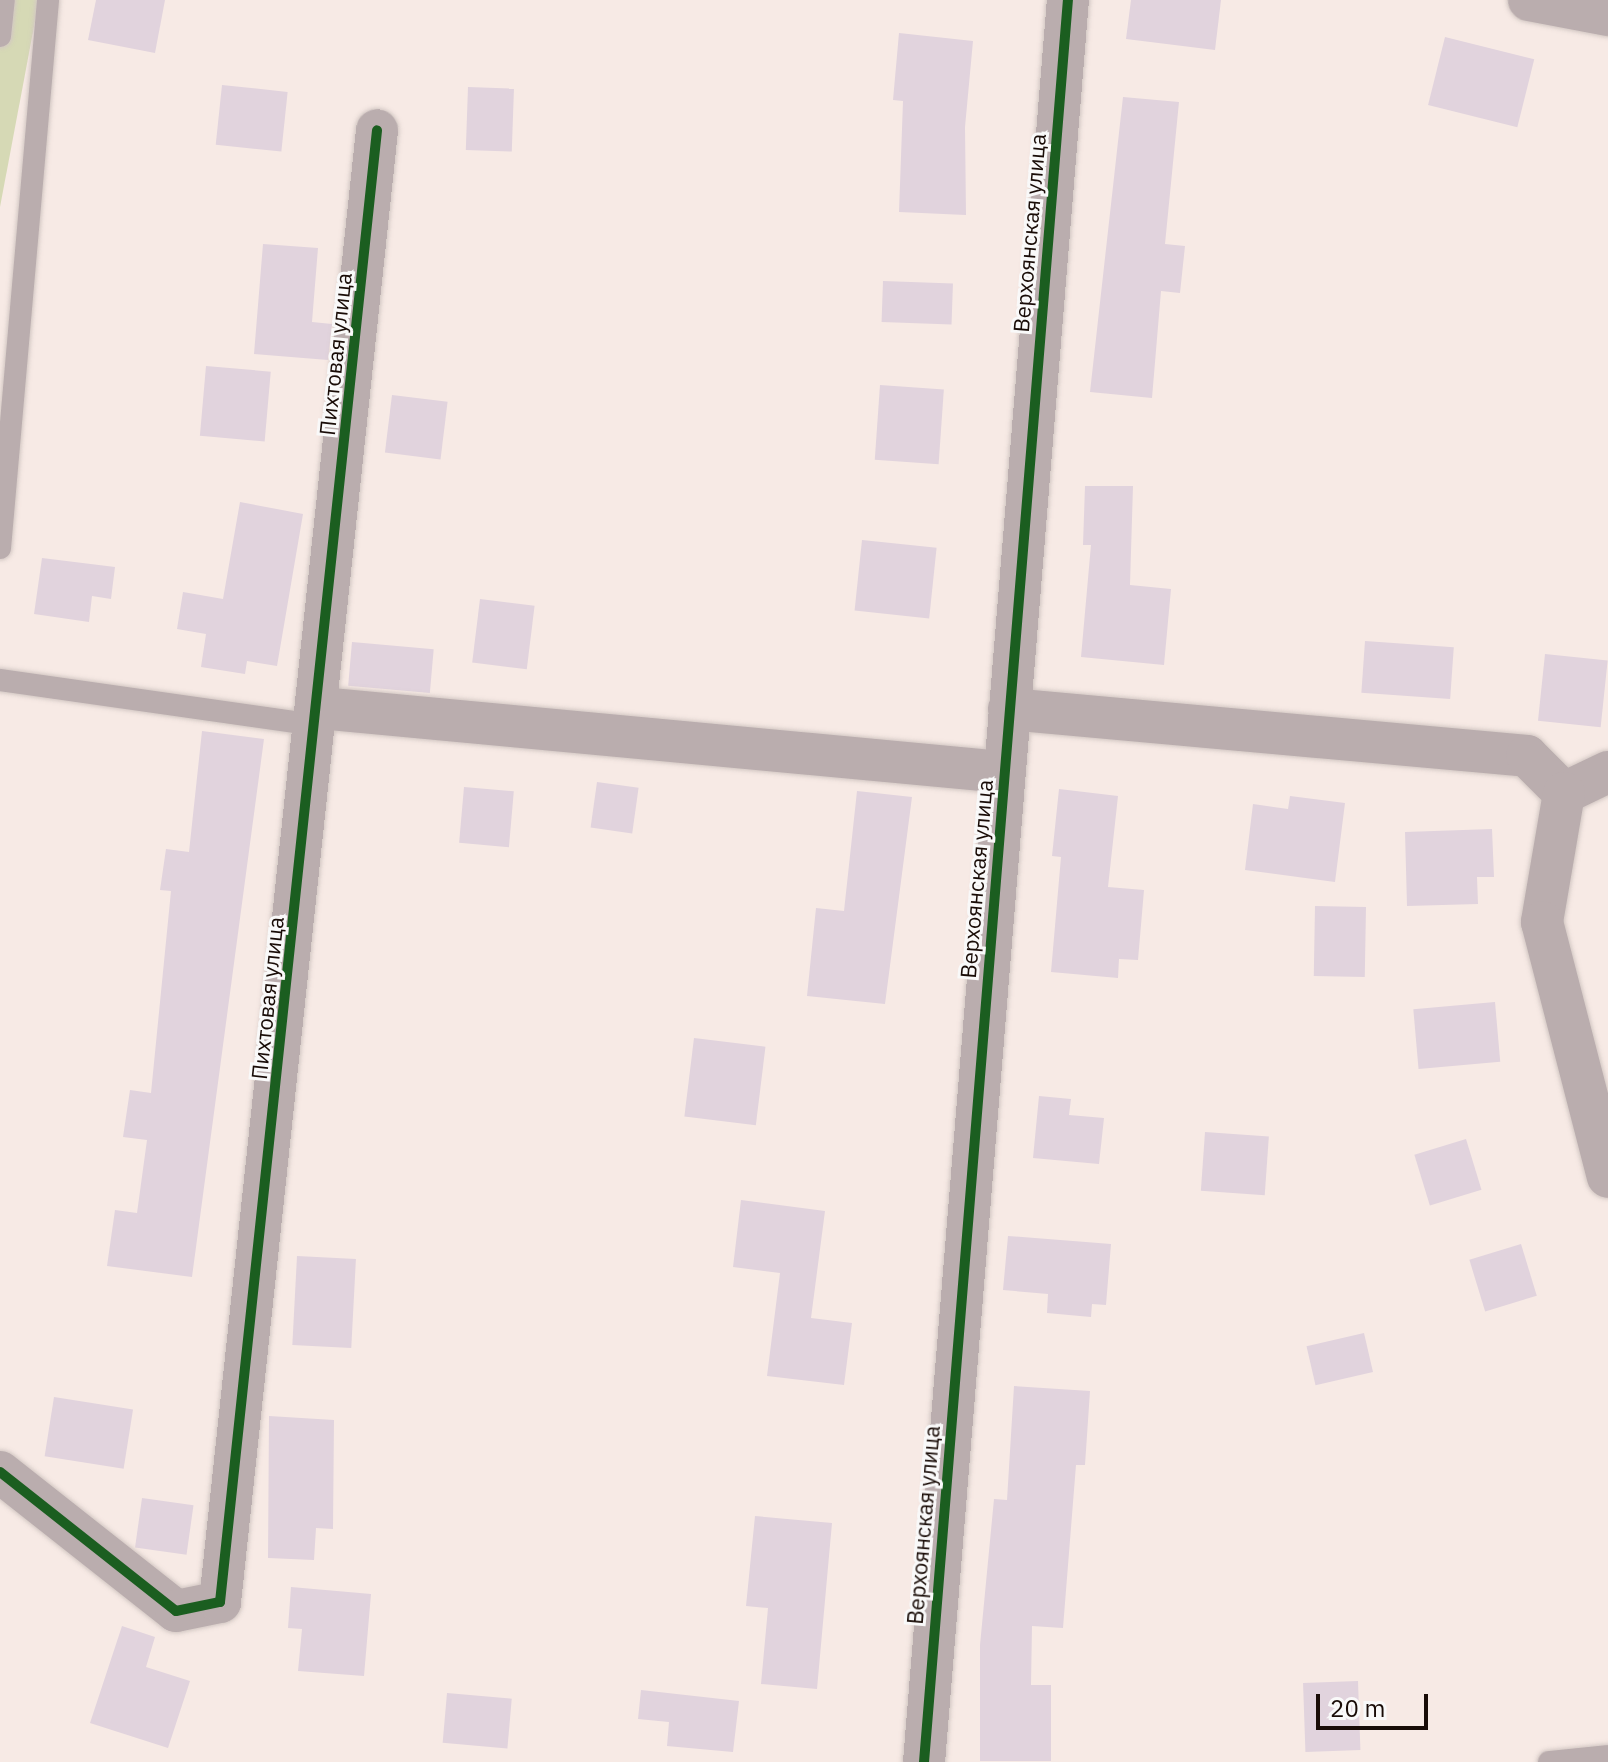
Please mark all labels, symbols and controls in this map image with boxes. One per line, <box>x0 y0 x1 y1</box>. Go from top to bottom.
street label: Верхоянская улица <box>1007 133 1051 333</box>
street label: Пихтовая улица <box>313 271 357 437</box>
street label: Верхоянская улица <box>954 779 998 979</box>
street label: Пихтовая улица <box>245 915 289 1081</box>
street label: Верхоянская улица <box>901 1425 945 1625</box>
scale bar <box>1320 1678 1432 1728</box>
text: 20 m <box>1330 1692 1385 1724</box>

